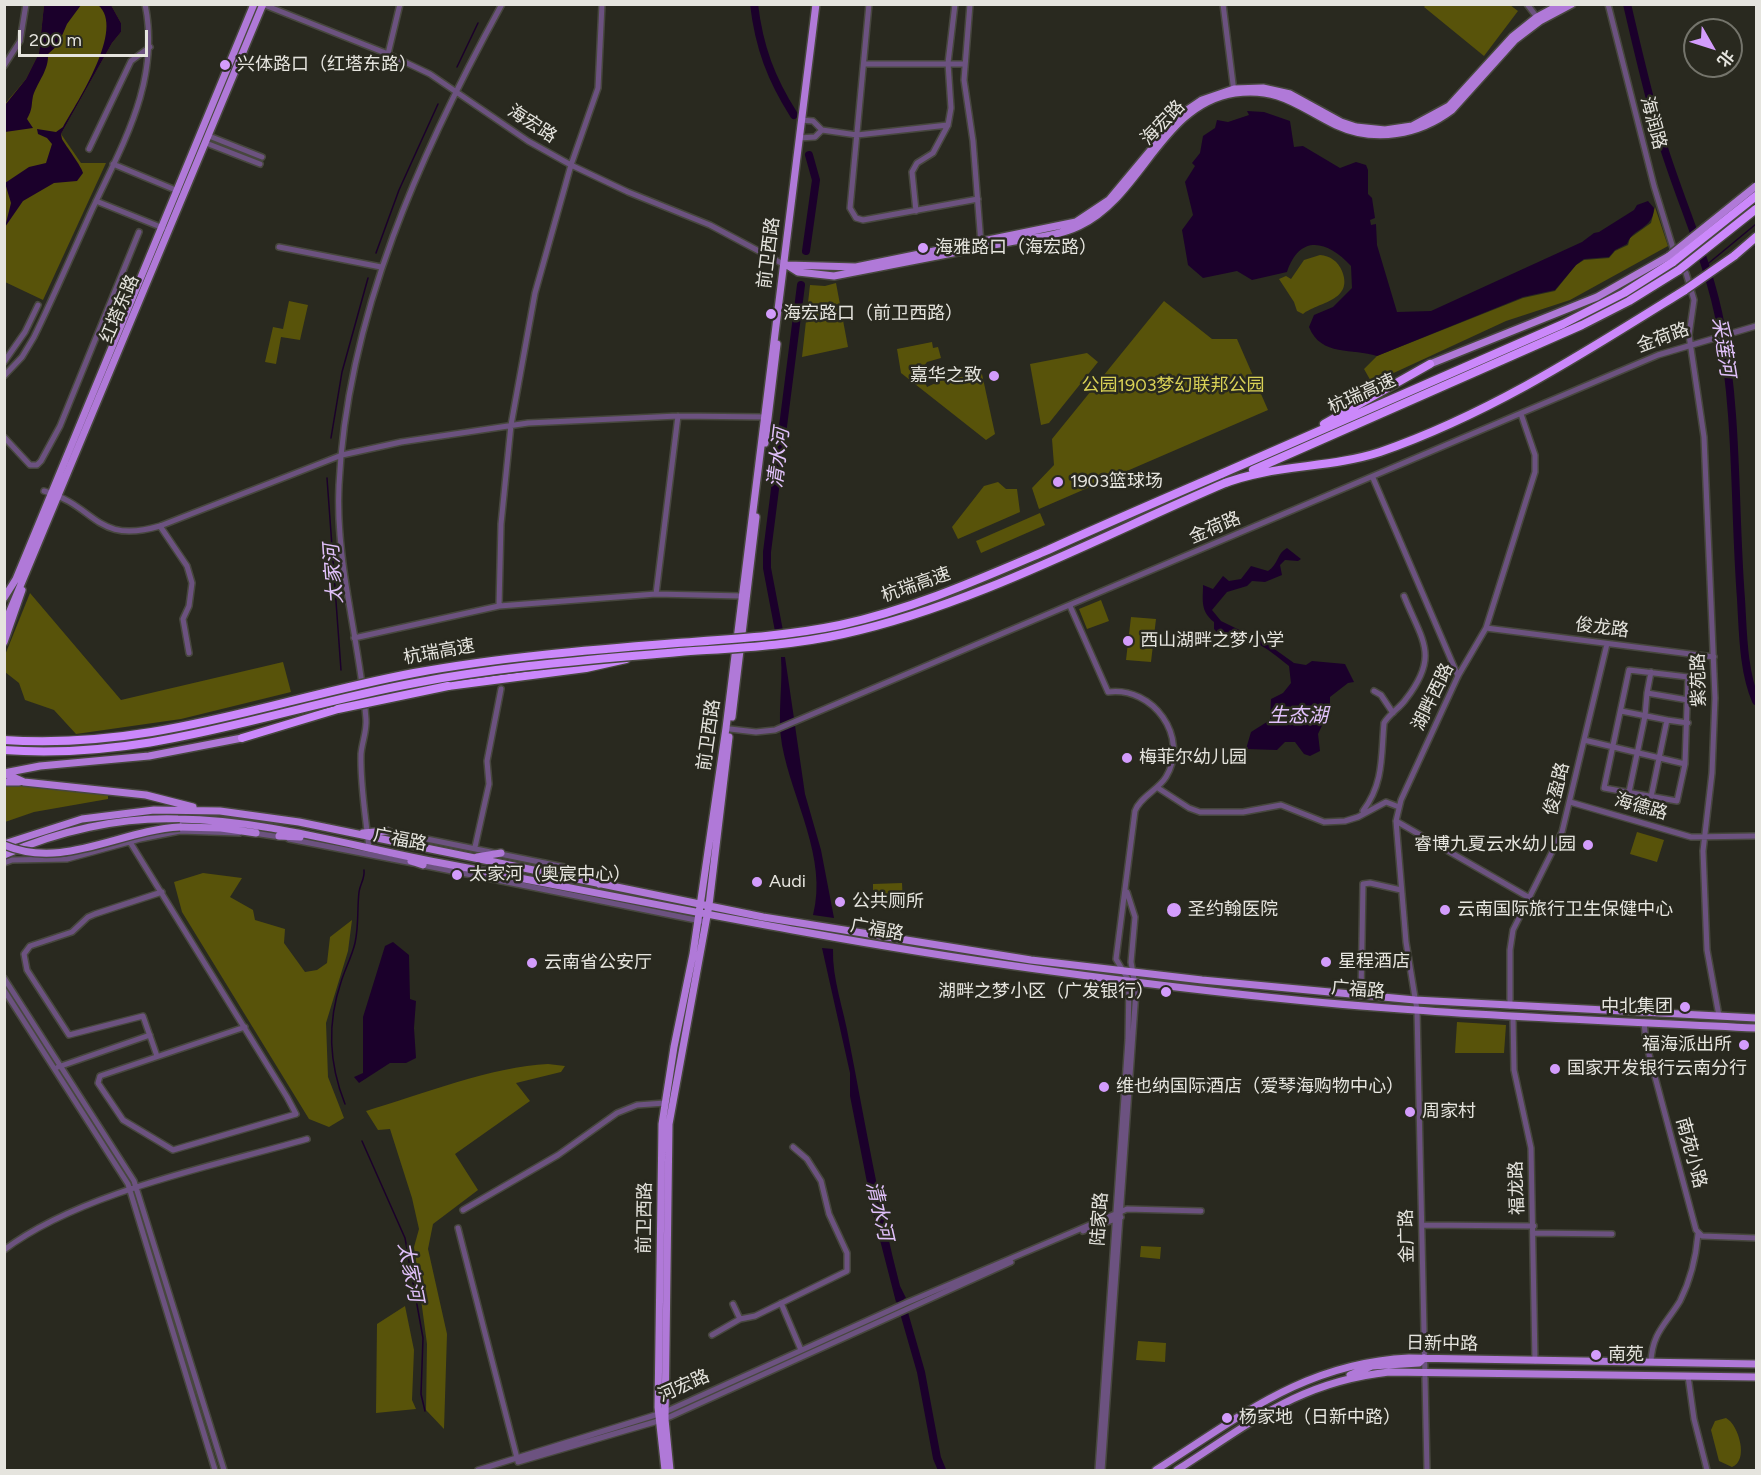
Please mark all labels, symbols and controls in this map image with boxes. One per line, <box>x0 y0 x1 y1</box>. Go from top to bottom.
scale bar <box>21 18 152 56</box>
north arrow <box>1683 18 1743 78</box>
text: 200 m <box>29 29 82 51</box>
text: 北 <box>1713 46 1738 71</box>
place label: 兴体路口（红塔东路） <box>237 54 417 76</box>
marker: 兴体路口（红塔东路） <box>218 58 232 72</box>
street label: 海润路 <box>1636 94 1670 152</box>
street label: 海宏路 <box>1136 96 1190 150</box>
street label: 海宏路 <box>503 100 561 148</box>
street label: 前卫西路 <box>754 216 784 290</box>
place label: 海雅路口（海宏路） <box>935 237 1097 259</box>
marker: 海雅路口（海宏路） <box>916 241 930 255</box>
street label: 红塔东路 <box>96 272 144 346</box>
place label: 海宏路口（前卫西路） <box>783 303 963 325</box>
marker: 海宏路口（前卫西路） <box>764 307 778 321</box>
water label: 采莲河 <box>1706 315 1740 379</box>
street label: 金荷路 <box>1634 319 1692 357</box>
place label: 嘉华之致 <box>910 365 982 387</box>
marker: 嘉华之致 <box>987 369 1001 383</box>
street label: 杭瑞高速 <box>1325 369 1399 419</box>
park label: 公园1903梦幻联邦公园 <box>1082 375 1264 397</box>
water label: 清水河 <box>763 427 795 489</box>
place label: 1903篮球场 <box>1070 471 1163 493</box>
marker: 1903篮球场 <box>1051 475 1065 489</box>
street label: 金荷路 <box>1186 508 1244 548</box>
water label: 太家河 <box>320 543 348 605</box>
street label: 杭瑞高速 <box>878 563 954 607</box>
street label: 俊龙路 <box>1574 614 1630 642</box>
place label: 西山湖畔之梦小学 <box>1140 630 1284 652</box>
marker: 西山湖畔之梦小学 <box>1121 634 1135 648</box>
street label: 杭瑞高速 <box>402 635 476 669</box>
street label: 紫苑路 <box>1688 653 1710 707</box>
street label: 湖畔西路 <box>1408 660 1458 734</box>
street label: 前卫西路 <box>693 698 725 772</box>
water label: 生态湖 <box>1268 704 1328 728</box>
place label: 梅菲尔幼儿园 <box>1139 747 1247 769</box>
marker: 梅菲尔幼儿园 <box>1120 751 1134 765</box>
street label: 俊盈路 <box>1540 760 1574 818</box>
street label: 海德路 <box>1612 789 1670 825</box>
street label: 广福路 <box>371 824 429 856</box>
place label: 睿博九夏云水幼儿园 <box>1414 834 1576 856</box>
marker: 睿博九夏云水幼儿园 <box>1581 838 1595 852</box>
place label: 太家河（奥宸中心） <box>469 864 631 886</box>
marker: 太家河（奥宸中心） <box>450 868 464 882</box>
place label: Audi <box>769 871 806 893</box>
marker: Audi <box>750 875 764 889</box>
place label: 公共厕所 <box>852 891 924 913</box>
marker: 公共厕所 <box>833 895 847 909</box>
place label: 圣约翰医院 <box>1188 899 1278 921</box>
place label: 云南国际旅行卫生保健中心 <box>1457 899 1673 921</box>
marker: 圣约翰医院 <box>1165 901 1183 919</box>
marker: 云南国际旅行卫生保健中心 <box>1438 903 1452 917</box>
street label: 广福路 <box>849 915 905 945</box>
place label: 星程酒店 <box>1338 951 1410 973</box>
place label: 云南省公安厅 <box>544 952 652 974</box>
marker: 星程酒店 <box>1319 955 1333 969</box>
marker: 云南省公安厅 <box>525 956 539 970</box>
street label: 广福路 <box>1330 977 1386 1003</box>
place label: 湖畔之梦小区（广发银行） <box>938 981 1154 1003</box>
marker: 湖畔之梦小区（广发银行） <box>1159 985 1173 999</box>
place label: 中北集团 <box>1601 996 1673 1018</box>
marker: 中北集团 <box>1678 1000 1692 1014</box>
place label: 福海派出所 <box>1642 1034 1732 1056</box>
marker: 福海派出所 <box>1737 1038 1751 1052</box>
place label: 国家开发银行云南分行 <box>1567 1058 1747 1080</box>
marker: 国家开发银行云南分行 <box>1548 1062 1562 1076</box>
place label: 维也纳国际酒店（爱琴海购物中心） <box>1116 1076 1404 1098</box>
marker: 维也纳国际酒店（爱琴海购物中心） <box>1097 1080 1111 1094</box>
place label: 周家村 <box>1422 1101 1476 1123</box>
marker: 周家村 <box>1403 1105 1417 1119</box>
street label: 南苑小路 <box>1671 1115 1711 1191</box>
street label: 福龙路 <box>1505 1161 1529 1215</box>
water label: 清水河 <box>861 1179 897 1243</box>
street label: 前卫西路 <box>634 1182 656 1254</box>
street label: 陆家路 <box>1087 1191 1113 1247</box>
street label: 金广路 <box>1396 1209 1418 1263</box>
water label: 太家河 <box>392 1240 428 1304</box>
street label: 日新中路 <box>1406 1333 1478 1355</box>
place label: 南苑 <box>1608 1344 1644 1366</box>
marker: 南苑 <box>1589 1348 1603 1362</box>
street label: 河宏路 <box>655 1365 713 1407</box>
place label: 杨家地（日新中路） <box>1239 1407 1401 1429</box>
marker: 杨家地（日新中路） <box>1220 1411 1234 1425</box>

